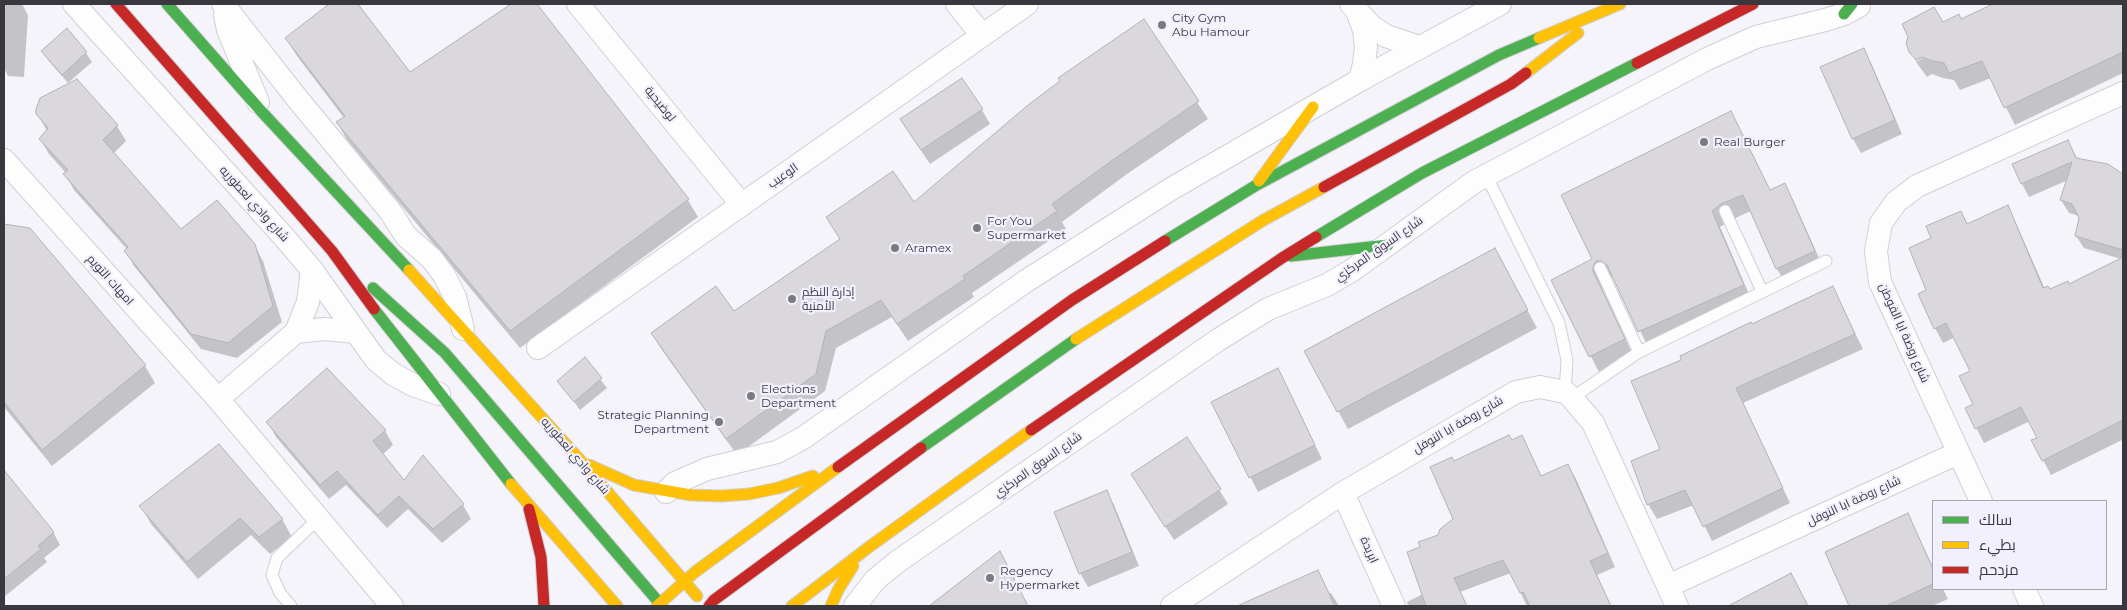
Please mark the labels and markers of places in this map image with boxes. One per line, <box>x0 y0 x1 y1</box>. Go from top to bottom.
place label: City Gym Abu Hamour <box>1172 11 1250 39</box>
marker: City Gym Abu Hamour <box>1156 19 1168 31</box>
place label: Real Burger <box>1714 135 1785 149</box>
marker: Real Burger <box>1698 136 1710 148</box>
place label: For You Supermarket <box>987 214 1066 242</box>
marker: For You Supermarket <box>971 222 983 234</box>
place label: Aramex <box>905 241 951 255</box>
marker: Aramex <box>889 242 901 254</box>
place label: إدارة النظم الأمنية <box>802 285 855 313</box>
marker: إدارة النظم الأمنية <box>786 293 798 305</box>
place label: Elections Department <box>761 382 836 410</box>
marker: Elections Department <box>745 390 757 402</box>
place label: Strategic Planning Department <box>597 408 709 436</box>
marker: Strategic Planning Department <box>713 416 725 428</box>
place label: Regency Hypermarket <box>1000 564 1080 592</box>
marker: Regency Hypermarket <box>984 572 996 584</box>

